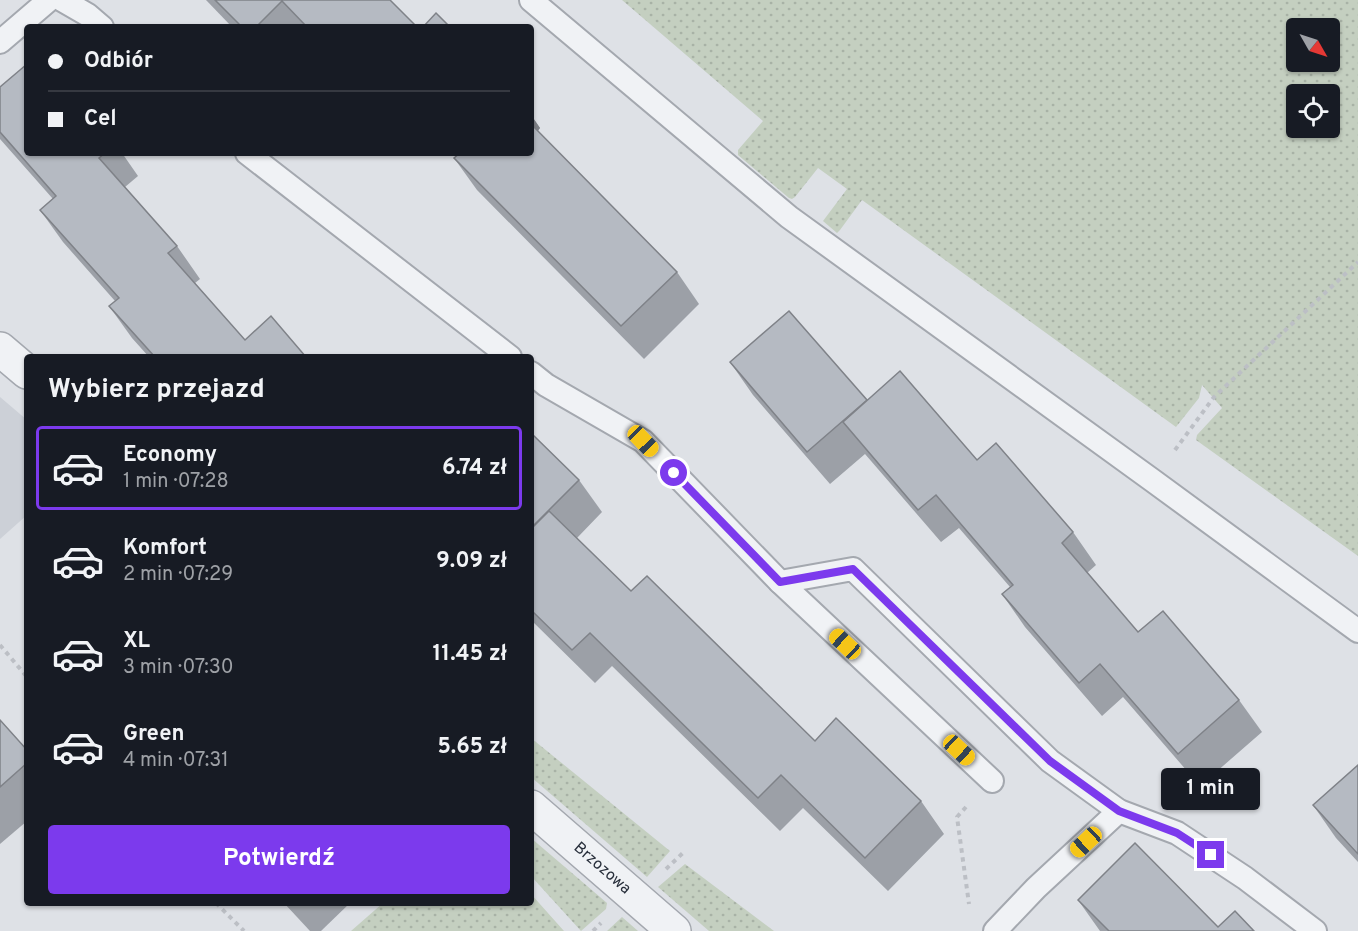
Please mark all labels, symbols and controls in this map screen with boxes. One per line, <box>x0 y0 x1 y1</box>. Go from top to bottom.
north arrow <box>1286 18 1340 72</box>
map controls <box>1286 18 1340 138</box>
text: Odbiór <box>84 48 153 75</box>
button: locate <box>1286 84 1340 138</box>
text: Cel <box>84 106 117 133</box>
text: Wybierz przejazd <box>48 373 265 407</box>
car <box>624 422 662 460</box>
icon: car <box>51 441 105 495</box>
text: Economy <box>123 442 217 469</box>
text: 6.74 zł <box>442 455 507 482</box>
route start <box>660 459 687 486</box>
text: 1 min · 07:28 <box>123 469 229 495</box>
icon: car <box>51 534 105 588</box>
text: Komfort <box>123 535 207 562</box>
text: 9.09 zł <box>436 548 507 575</box>
text: 2 min · 07:29 <box>123 562 233 588</box>
car <box>826 625 864 663</box>
icon: car <box>51 627 105 681</box>
text: XL <box>123 628 150 655</box>
text: 11.45 zł <box>433 641 507 668</box>
text: 3 min · 07:30 <box>123 655 233 681</box>
icon: car <box>51 720 105 774</box>
text: Green <box>123 721 185 748</box>
car <box>940 731 978 769</box>
text: 5.65 zł <box>437 734 507 761</box>
text: 4 min · 07:31 <box>123 748 229 774</box>
callout: 1 min <box>1162 768 1260 810</box>
text: 1 min <box>1186 776 1235 802</box>
car <box>1067 823 1105 861</box>
button: Potwierdź <box>48 825 510 894</box>
street label: Brzozowa <box>569 838 635 899</box>
route end <box>1197 841 1224 868</box>

